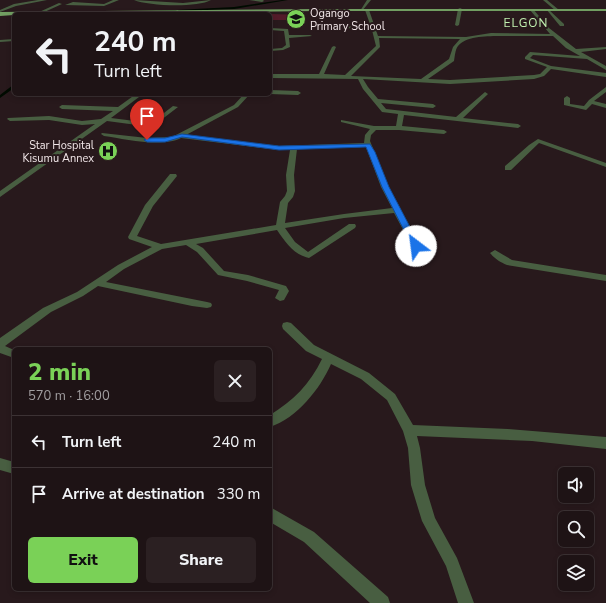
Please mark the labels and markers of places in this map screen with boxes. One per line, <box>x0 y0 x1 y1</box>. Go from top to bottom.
place label: Ogango Primary School <box>310 6 386 34</box>
school or university icon: Ogango Primary School <box>285 8 307 30</box>
pin <box>130 99 164 140</box>
place label: Star Hospital Kisumu Annex <box>23 138 95 166</box>
hospital icon: Star Hospital Kisumu Annex <box>97 140 119 162</box>

